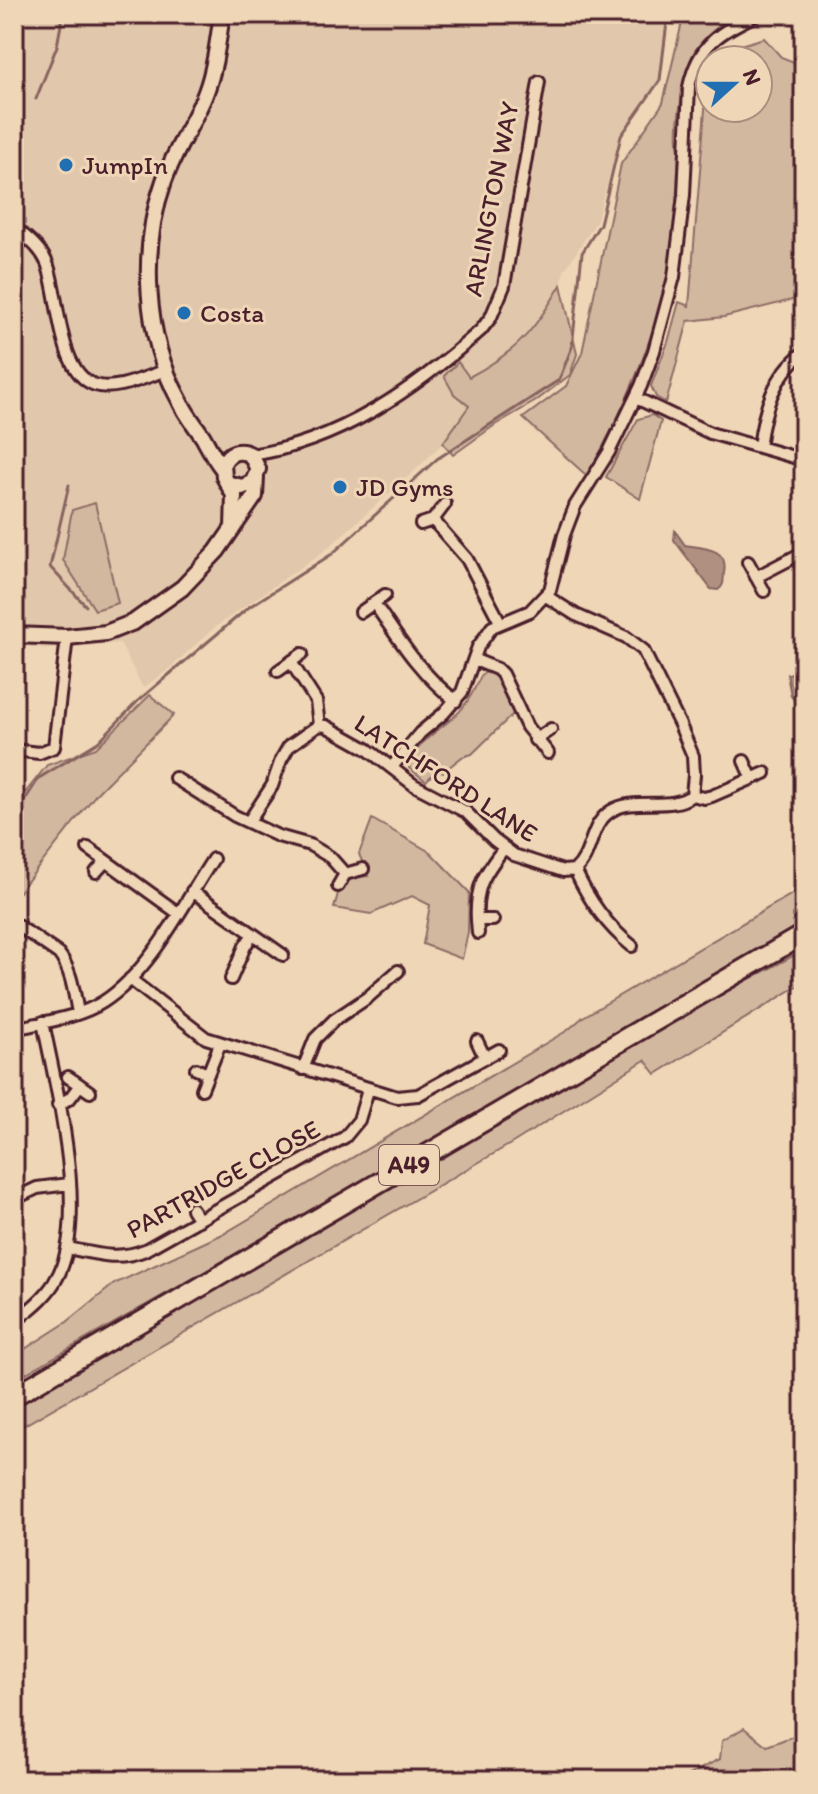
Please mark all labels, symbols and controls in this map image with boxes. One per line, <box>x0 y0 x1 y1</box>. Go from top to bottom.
north arrow <box>694 44 774 124</box>
text: N <box>737 65 767 89</box>
street label: ARLINGTON WAY <box>456 99 526 299</box>
place label: JumpIn <box>82 149 168 181</box>
marker: JumpIn <box>57 156 75 174</box>
place label: Costa <box>200 297 264 329</box>
marker: Costa <box>175 304 193 322</box>
place label: JD Gyms <box>356 471 454 503</box>
marker: JD Gyms <box>331 478 349 496</box>
street label: LATCHFORD LANE <box>348 707 544 849</box>
street label: PARTRIDGE CLOSE <box>121 1113 325 1245</box>
road number: A49 <box>379 1145 439 1185</box>

